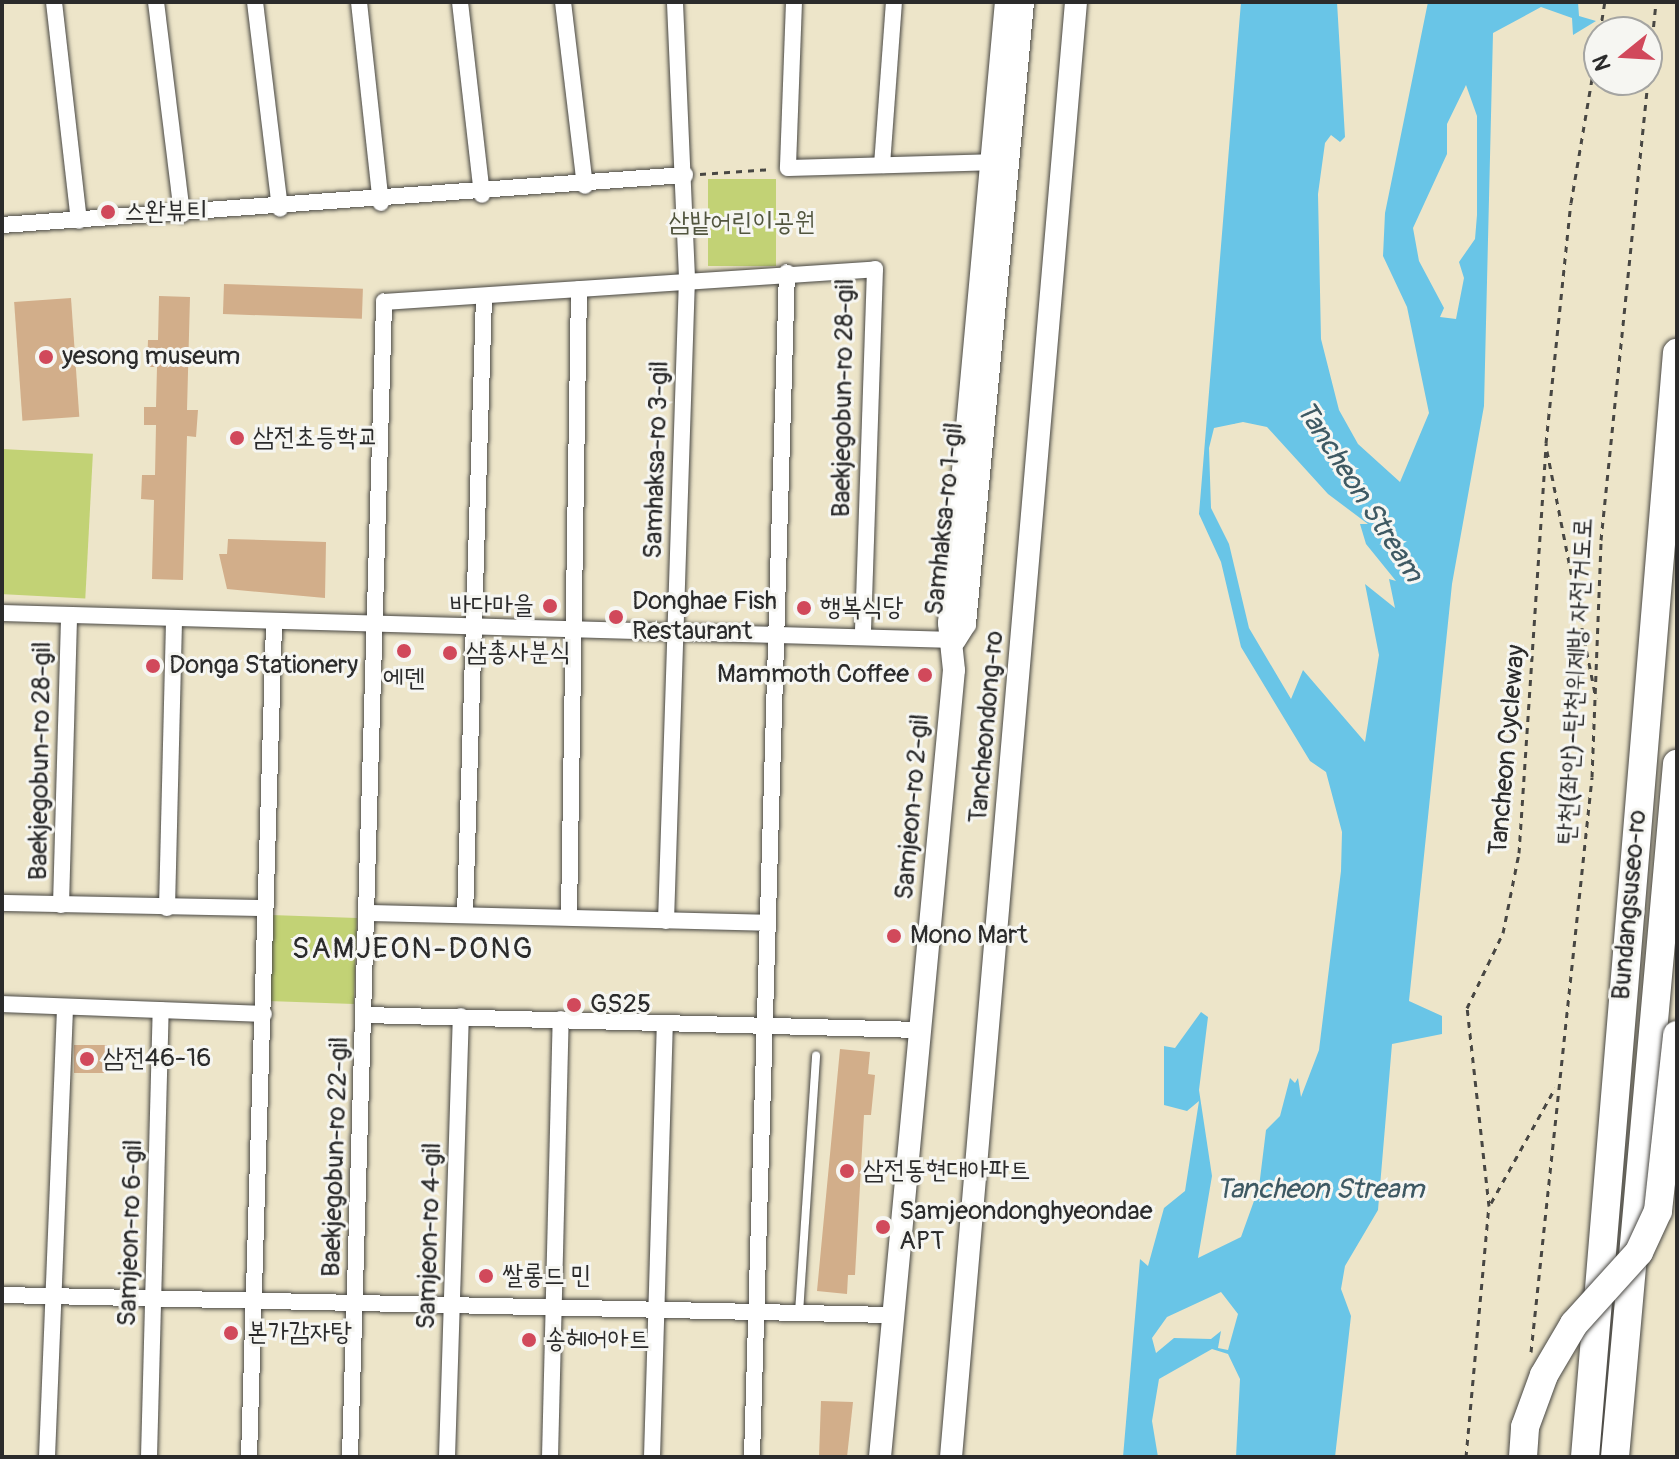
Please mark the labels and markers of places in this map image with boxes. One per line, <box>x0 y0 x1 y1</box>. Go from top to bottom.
place label: 스완뷰티 <box>124 196 208 228</box>
marker: 스완뷰티 <box>99 203 117 221</box>
place label: yesong museum <box>62 341 240 373</box>
marker: yesong museum <box>37 348 55 366</box>
place label: 삼전초등학교 <box>253 422 379 454</box>
marker: 삼전초등학교 <box>228 429 246 447</box>
place label: Donghae Fish Restaurant <box>632 586 777 648</box>
place label: 바다마을 <box>450 590 534 622</box>
place label: 행복식당 <box>820 592 904 624</box>
marker: 바다마을 <box>541 597 559 615</box>
marker: 행복식당 <box>795 599 813 617</box>
marker: Donghae Fish Restaurant <box>607 608 625 626</box>
place label: 삼총사분식 <box>466 637 571 669</box>
marker: 에덴 <box>395 642 413 660</box>
marker: 삼총사분식 <box>441 644 459 662</box>
place label: Donga Stationery <box>169 650 358 682</box>
marker: Donga Stationery <box>144 657 162 675</box>
place label: Mammoth Coffee <box>717 659 909 691</box>
place label: 에덴 <box>383 663 425 695</box>
marker: Mammoth Coffee <box>916 666 934 684</box>
place label: Mono Mart <box>910 920 1028 952</box>
marker: Mono Mart <box>885 927 903 945</box>
place label: GS25 <box>590 989 651 1021</box>
marker: GS25 <box>565 996 583 1014</box>
place label: 삼전46-16 <box>103 1043 211 1075</box>
marker: 삼전46-16 <box>78 1050 96 1068</box>
place label: 삼전동현대아파트 <box>863 1155 1030 1187</box>
marker: 삼전동현대아파트 <box>838 1162 856 1180</box>
place label: Samjeondonghyeondae APT <box>899 1196 1152 1258</box>
marker: Samjeondonghyeondae APT <box>874 1218 892 1236</box>
place label: 쌀롱드 민 <box>502 1260 591 1292</box>
marker: 쌀롱드 민 <box>477 1267 495 1285</box>
place label: 본가감자탕 <box>247 1317 352 1349</box>
marker: 본가감자탕 <box>222 1324 240 1342</box>
place label: 송헤어아트 <box>545 1324 650 1356</box>
marker: 송헤어아트 <box>520 1331 538 1349</box>

